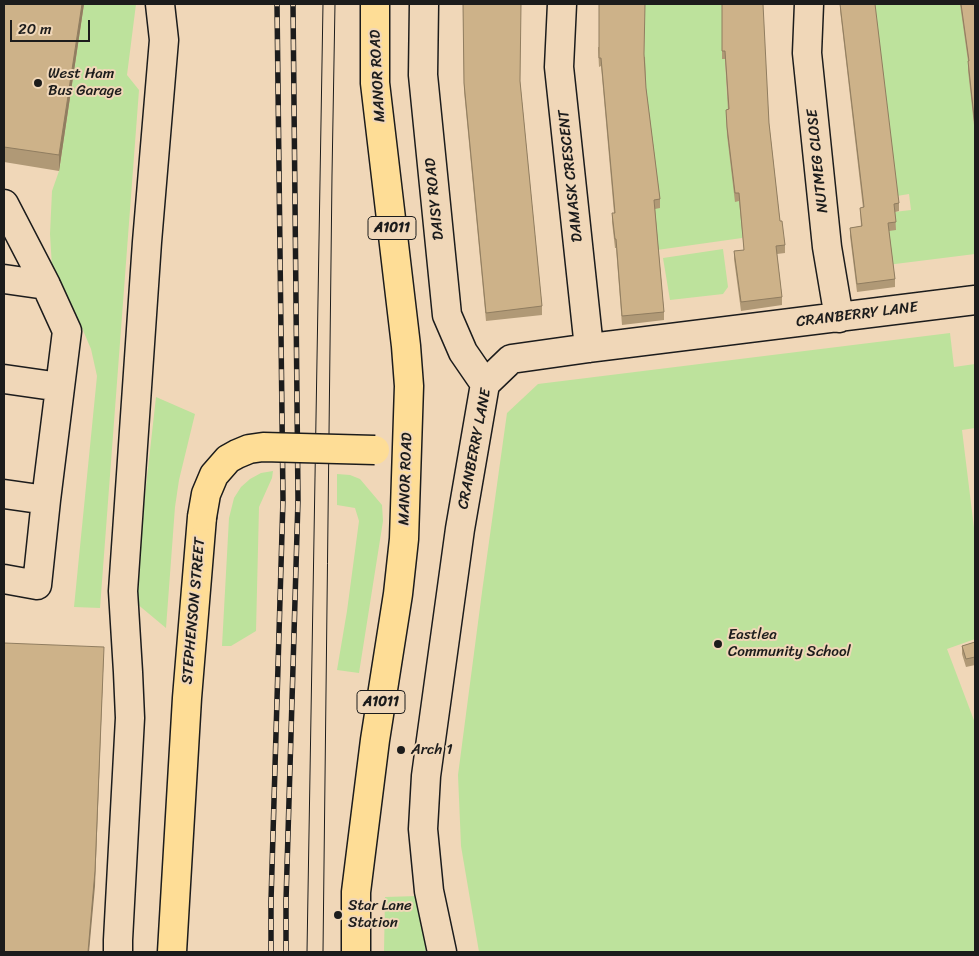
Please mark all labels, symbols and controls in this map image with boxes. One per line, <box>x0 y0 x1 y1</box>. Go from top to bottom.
scale bar <box>12 10 92 42</box>
text: 20 m <box>18 16 52 42</box>
street label: MANOR ROAD <box>367 29 389 123</box>
place label: West Ham Bus Garage <box>48 65 122 100</box>
marker: West Ham Bus Garage <box>32 77 44 89</box>
street label: NUTMEG CLOSE <box>804 108 832 214</box>
street label: DAMASK CRESCENT <box>555 109 587 243</box>
street label: DAISY ROAD <box>422 157 448 241</box>
road number: A1011 <box>368 217 416 240</box>
street label: CRANBERRY LANE <box>795 299 919 331</box>
street label: CRANBERRY LANE <box>454 387 496 511</box>
street label: MANOR ROAD <box>395 432 417 526</box>
street label: STEPHENSON STREET <box>179 537 209 685</box>
place label: Eastlea Community School <box>728 626 851 661</box>
marker: Eastlea Community School <box>712 638 724 650</box>
road number: A1011 <box>357 690 405 714</box>
place label: Arch 1 <box>411 741 453 759</box>
marker: Arch 1 <box>395 744 407 756</box>
place label: Star Lane Station <box>348 897 412 932</box>
marker: Star Lane Station <box>332 909 344 921</box>

